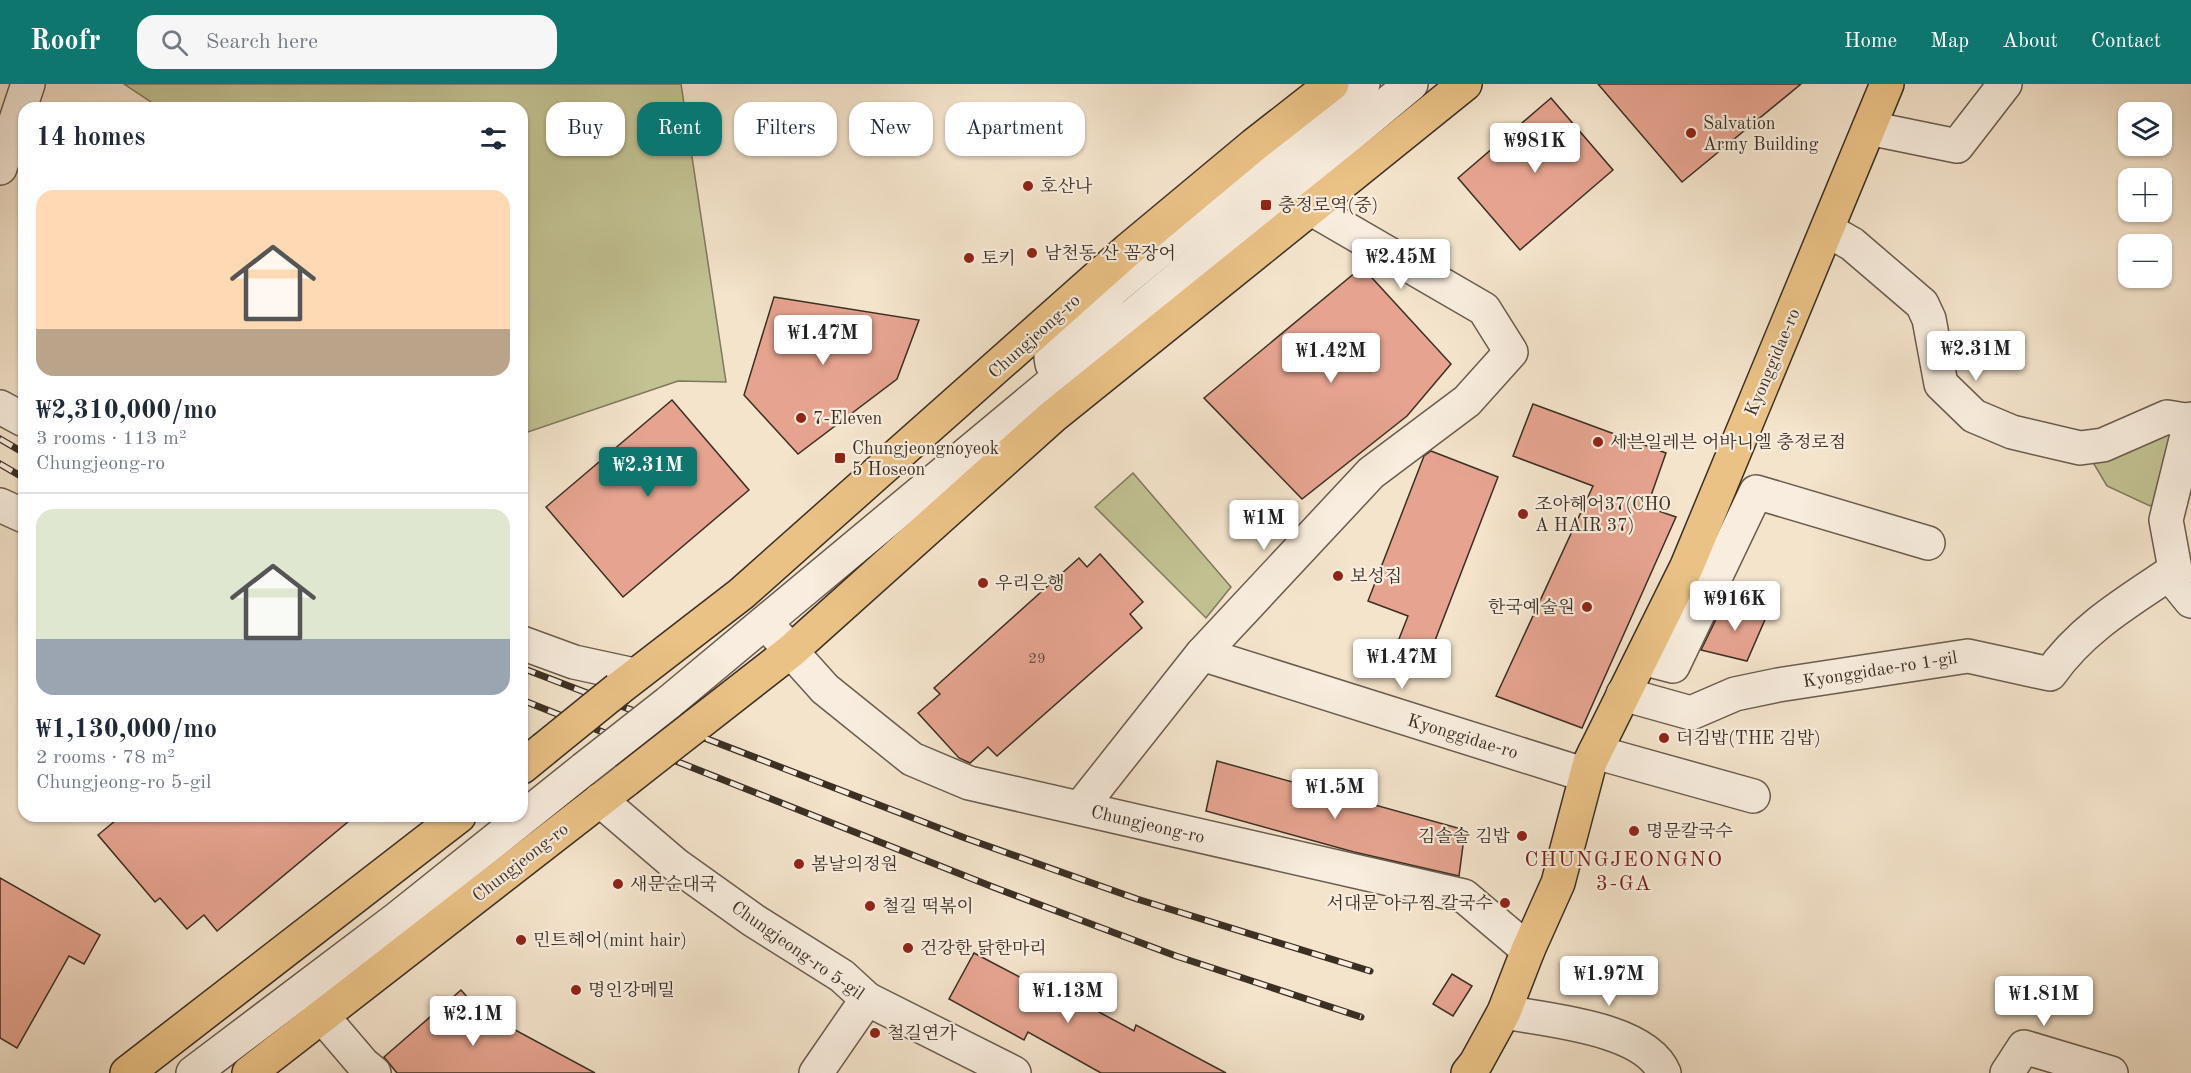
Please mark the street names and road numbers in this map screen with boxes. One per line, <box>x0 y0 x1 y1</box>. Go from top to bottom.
street label: Chungjeong-ro <box>985 291 1084 382</box>
street label: Kyonggidae-ro <box>1742 306 1804 419</box>
street label: Kyonggidae-ro 1-gil <box>1802 649 1959 691</box>
street label: Kyonggidae-ro <box>1405 712 1520 762</box>
street label: Chungjeong-ro <box>1089 803 1207 847</box>
street label: Chungjeong-ro <box>469 820 572 906</box>
street label: Chungjeong-ro 5-gil <box>728 898 867 1004</box>

